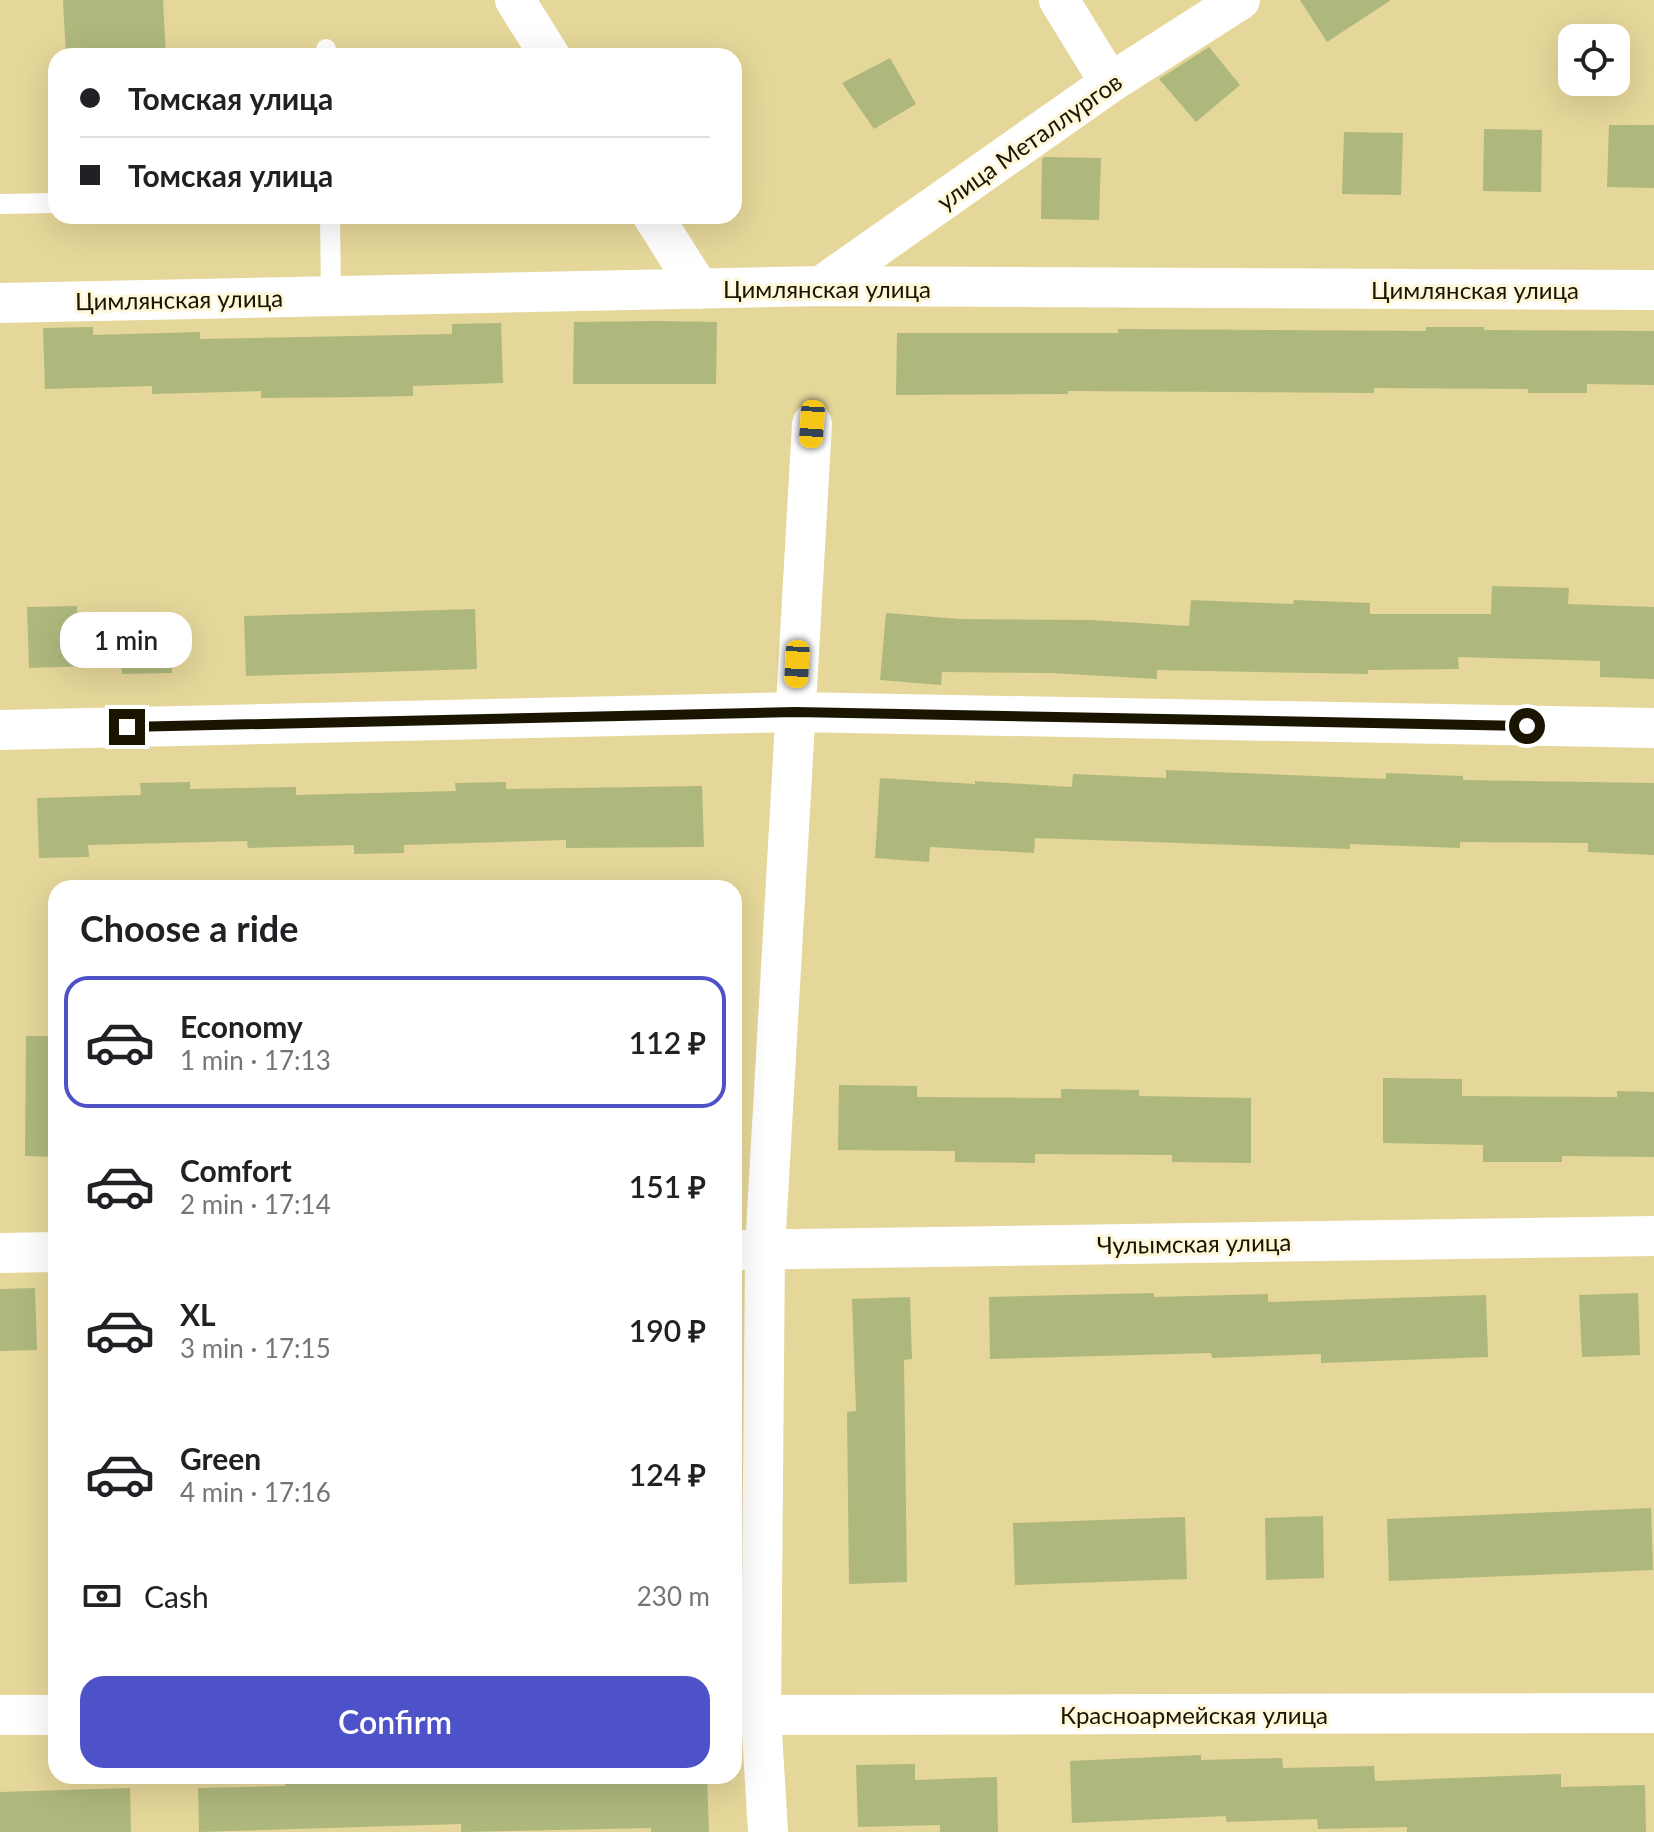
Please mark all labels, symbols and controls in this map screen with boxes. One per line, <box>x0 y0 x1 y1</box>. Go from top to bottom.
map controls <box>1558 24 1630 96</box>
button: locate <box>1558 24 1630 96</box>
street label: улица Металлургов <box>931 66 1127 216</box>
text: Томская улица <box>128 80 333 116</box>
text: Томская улица <box>128 157 333 193</box>
street label: Цимлянская улица <box>723 274 931 303</box>
street label: Цимлянская улица <box>1371 275 1579 304</box>
street label: Цимлянская улица <box>75 283 283 315</box>
car <box>798 399 826 449</box>
callout: 1 min <box>61 611 193 667</box>
text: 1 min <box>94 624 158 656</box>
car <box>784 639 810 689</box>
route start <box>1509 708 1545 744</box>
route end <box>109 709 145 745</box>
text: Choose a ride <box>80 906 299 950</box>
icon: car <box>84 1006 156 1078</box>
text: Economy <box>180 1008 303 1044</box>
text: 112 ₽ <box>629 1024 706 1060</box>
text: 1 min · 17:13 <box>180 1044 331 1076</box>
icon: car <box>84 1150 156 1222</box>
text: Comfort <box>180 1152 292 1188</box>
text: 151 ₽ <box>629 1168 706 1204</box>
text: 2 min · 17:14 <box>180 1188 331 1220</box>
street label: Чулымская улица <box>1097 1227 1291 1259</box>
icon: car <box>84 1294 156 1366</box>
text: XL <box>180 1296 216 1332</box>
text: 190 ₽ <box>629 1312 706 1348</box>
text: 3 min · 17:15 <box>180 1332 331 1364</box>
icon: car <box>84 1438 156 1510</box>
text: Green <box>180 1440 261 1476</box>
text: 124 ₽ <box>629 1456 706 1492</box>
text: 4 min · 17:16 <box>180 1476 331 1508</box>
icon: cash <box>80 1574 124 1618</box>
text: Cash <box>144 1578 209 1614</box>
text: 230 m <box>637 1580 710 1612</box>
button: Confirm <box>80 1676 710 1768</box>
street label: Красноармейская улица <box>1060 1700 1328 1729</box>

